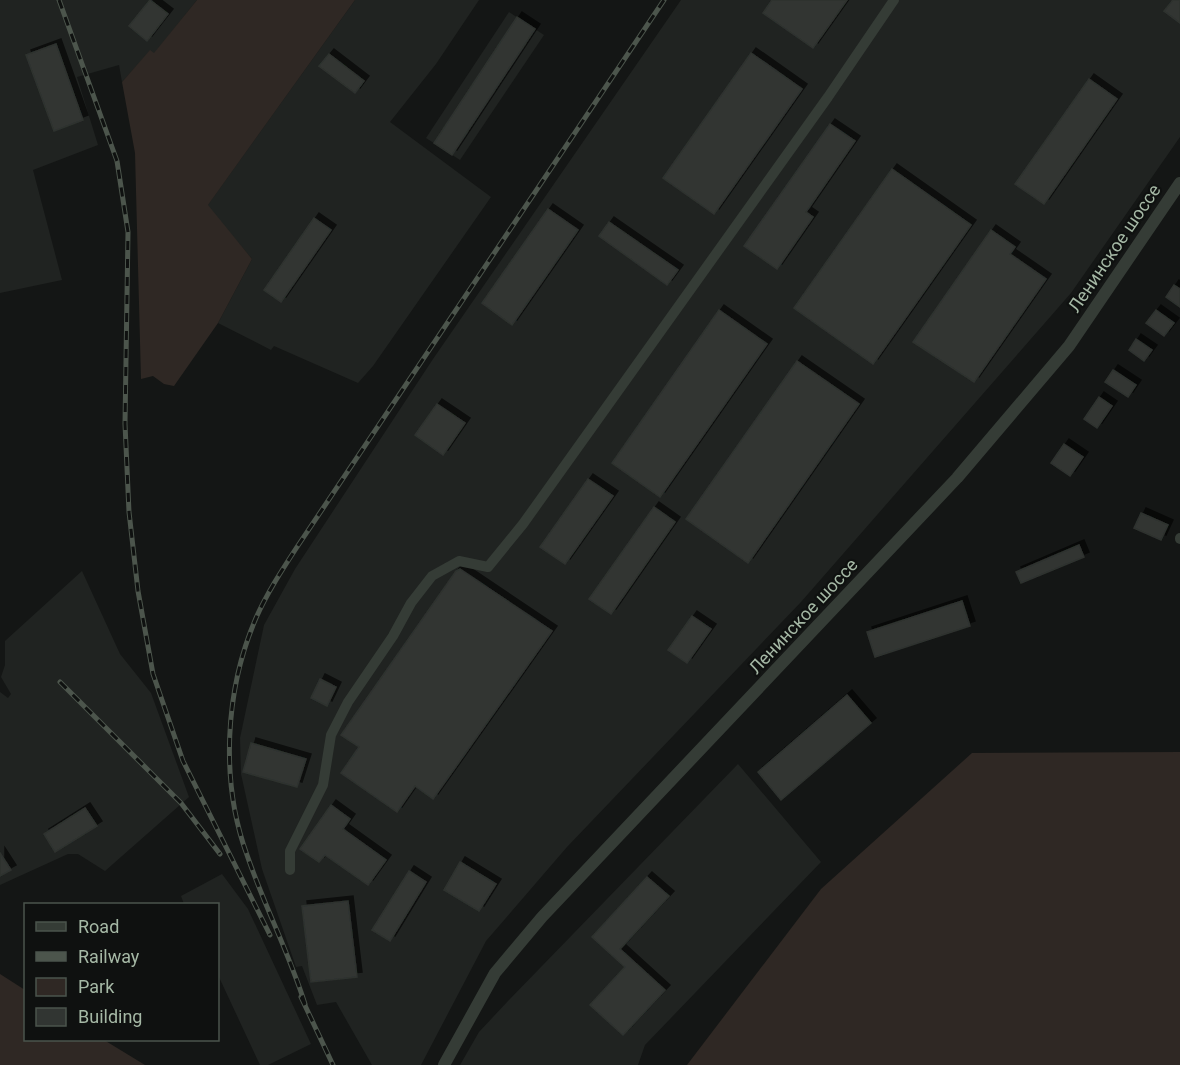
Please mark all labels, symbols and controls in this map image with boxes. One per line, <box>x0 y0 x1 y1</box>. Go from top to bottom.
street label: Ленинское шоссе <box>1063 180 1165 316</box>
street label: Ленинское шоссе <box>744 554 862 678</box>
legend <box>24 903 219 1041</box>
text: Road <box>78 916 119 937</box>
text: Railway <box>78 946 140 967</box>
text: Park <box>78 976 115 997</box>
text: Building <box>78 1006 142 1027</box>

